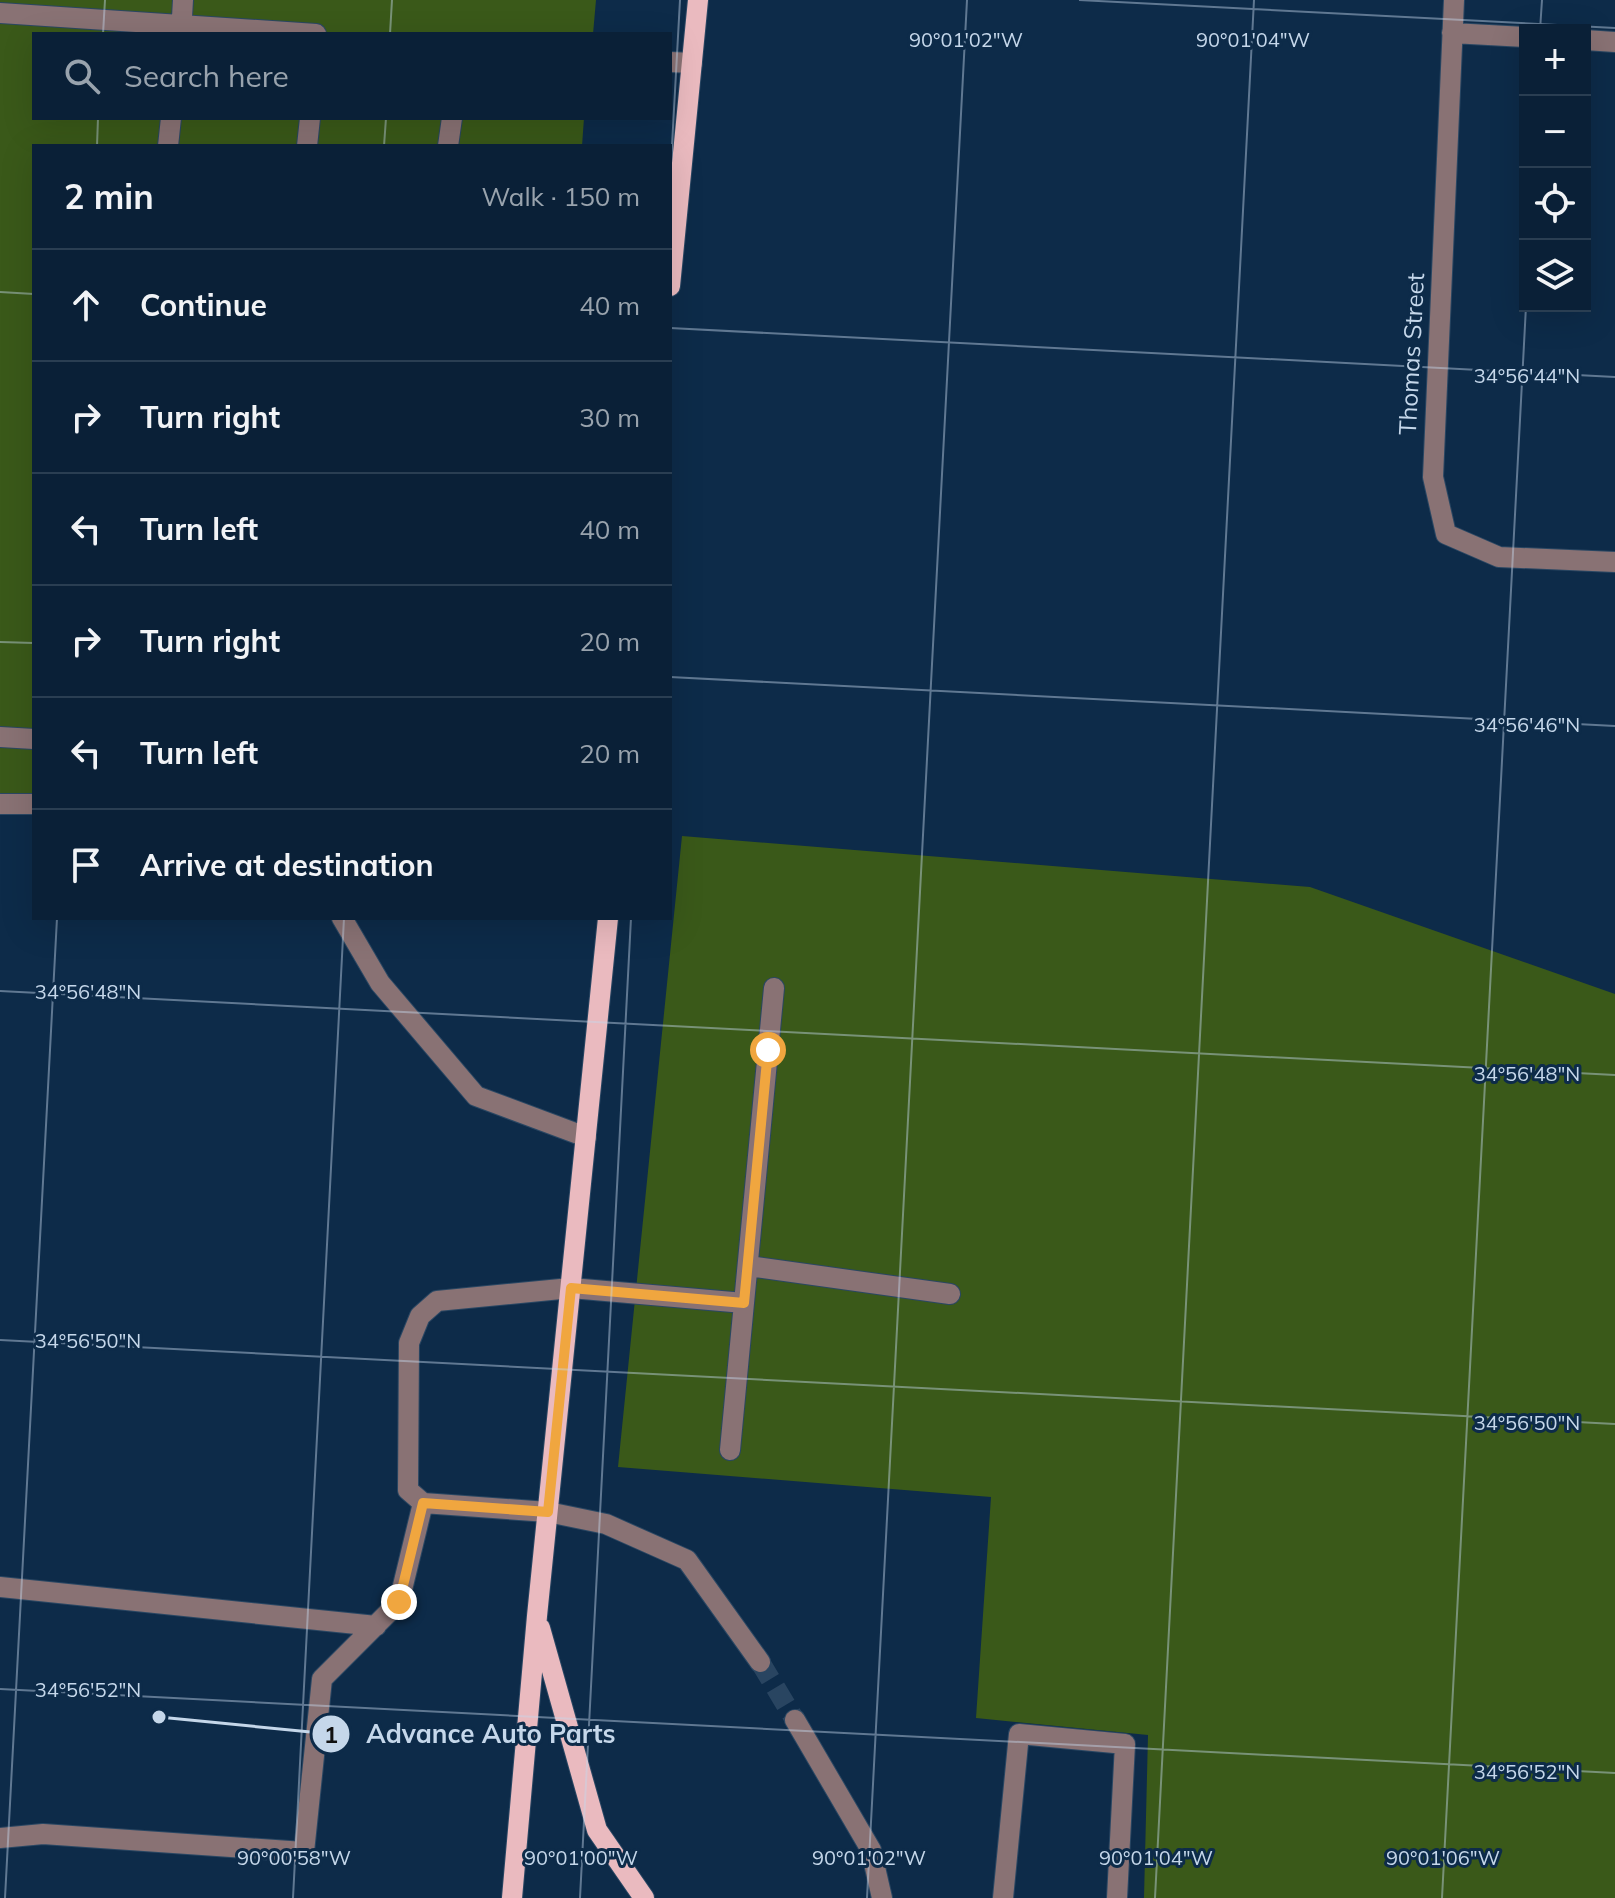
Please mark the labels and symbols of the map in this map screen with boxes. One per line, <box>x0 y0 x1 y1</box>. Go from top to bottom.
text: 90°01'02"W <box>909 27 1023 52</box>
text: 90°01'04"W <box>1196 27 1310 52</box>
street label: Thomas Street <box>1392 272 1430 436</box>
text: 34°56'44"N <box>1474 363 1580 388</box>
text: 34°56'46"N <box>1474 712 1580 737</box>
text: 34°56'48"N <box>35 979 141 1004</box>
route start <box>750 1032 786 1068</box>
text: 34°56'48"N <box>1474 1061 1580 1086</box>
text: 34°56'50"N <box>35 1328 141 1353</box>
text: 34°56'50"N <box>1474 1410 1580 1435</box>
route end <box>381 1584 417 1620</box>
text: 34°56'52"N <box>35 1677 141 1702</box>
callout: Advance Auto Parts <box>311 1709 632 1759</box>
text: Advance Auto Parts <box>366 1717 616 1750</box>
text: 1 <box>324 1719 338 1749</box>
text: 34°56'52"N <box>1474 1759 1580 1784</box>
text: 90°00'58"W <box>237 1845 351 1870</box>
text: 90°01'00"W <box>524 1845 638 1870</box>
text: 90°01'02"W <box>812 1845 926 1870</box>
text: 90°01'04"W <box>1099 1845 1213 1870</box>
text: 90°01'06"W <box>1386 1845 1500 1870</box>

